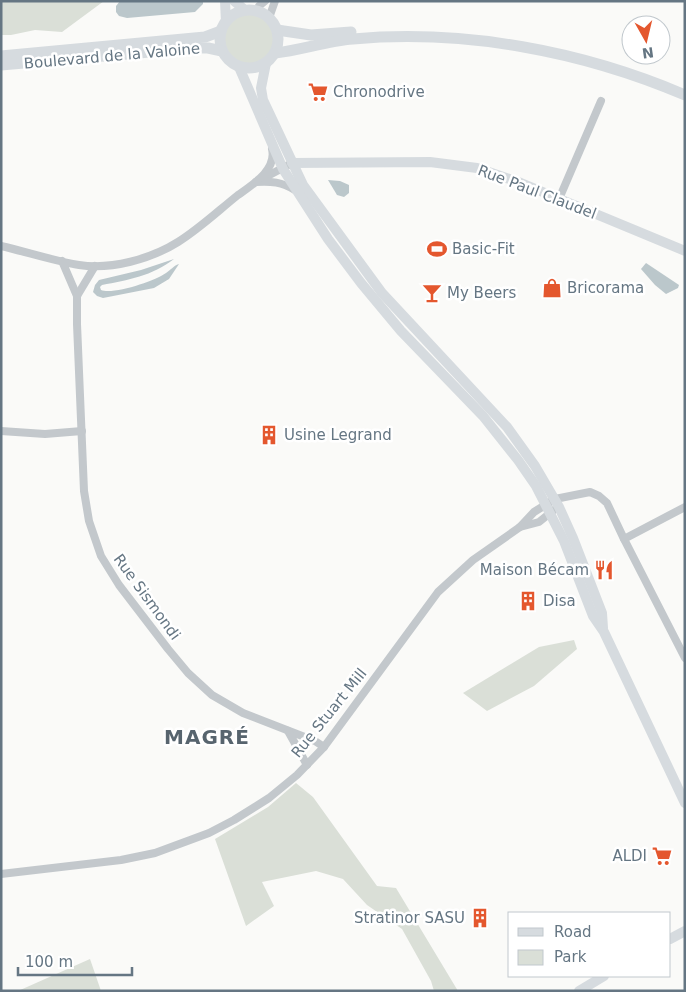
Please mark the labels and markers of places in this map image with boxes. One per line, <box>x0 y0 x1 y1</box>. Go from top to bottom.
supermarket icon: Chronodrive <box>307 81 329 103</box>
place label: Chronodrive <box>333 83 425 101</box>
sports icon: Basic-Fit <box>426 238 448 260</box>
place label: Basic-Fit <box>452 240 515 258</box>
shop icon: Bricorama <box>541 277 563 299</box>
place label: Bricorama <box>567 279 644 297</box>
bar icon: My Beers <box>421 282 443 304</box>
place label: My Beers <box>447 284 517 302</box>
building icon: Usine Legrand <box>258 424 280 446</box>
place label: Usine Legrand <box>284 426 392 444</box>
restaurant icon: Maison Bécam <box>593 559 615 581</box>
place label: Maison Bécam <box>480 561 589 579</box>
building icon: Disa <box>517 590 539 612</box>
place label: Disa <box>543 592 576 610</box>
supermarket icon: ALDI <box>651 845 673 867</box>
place label: ALDI <box>612 847 647 865</box>
building icon: Stratinor SASU <box>469 907 491 929</box>
place label: Stratinor SASU <box>354 909 465 927</box>

